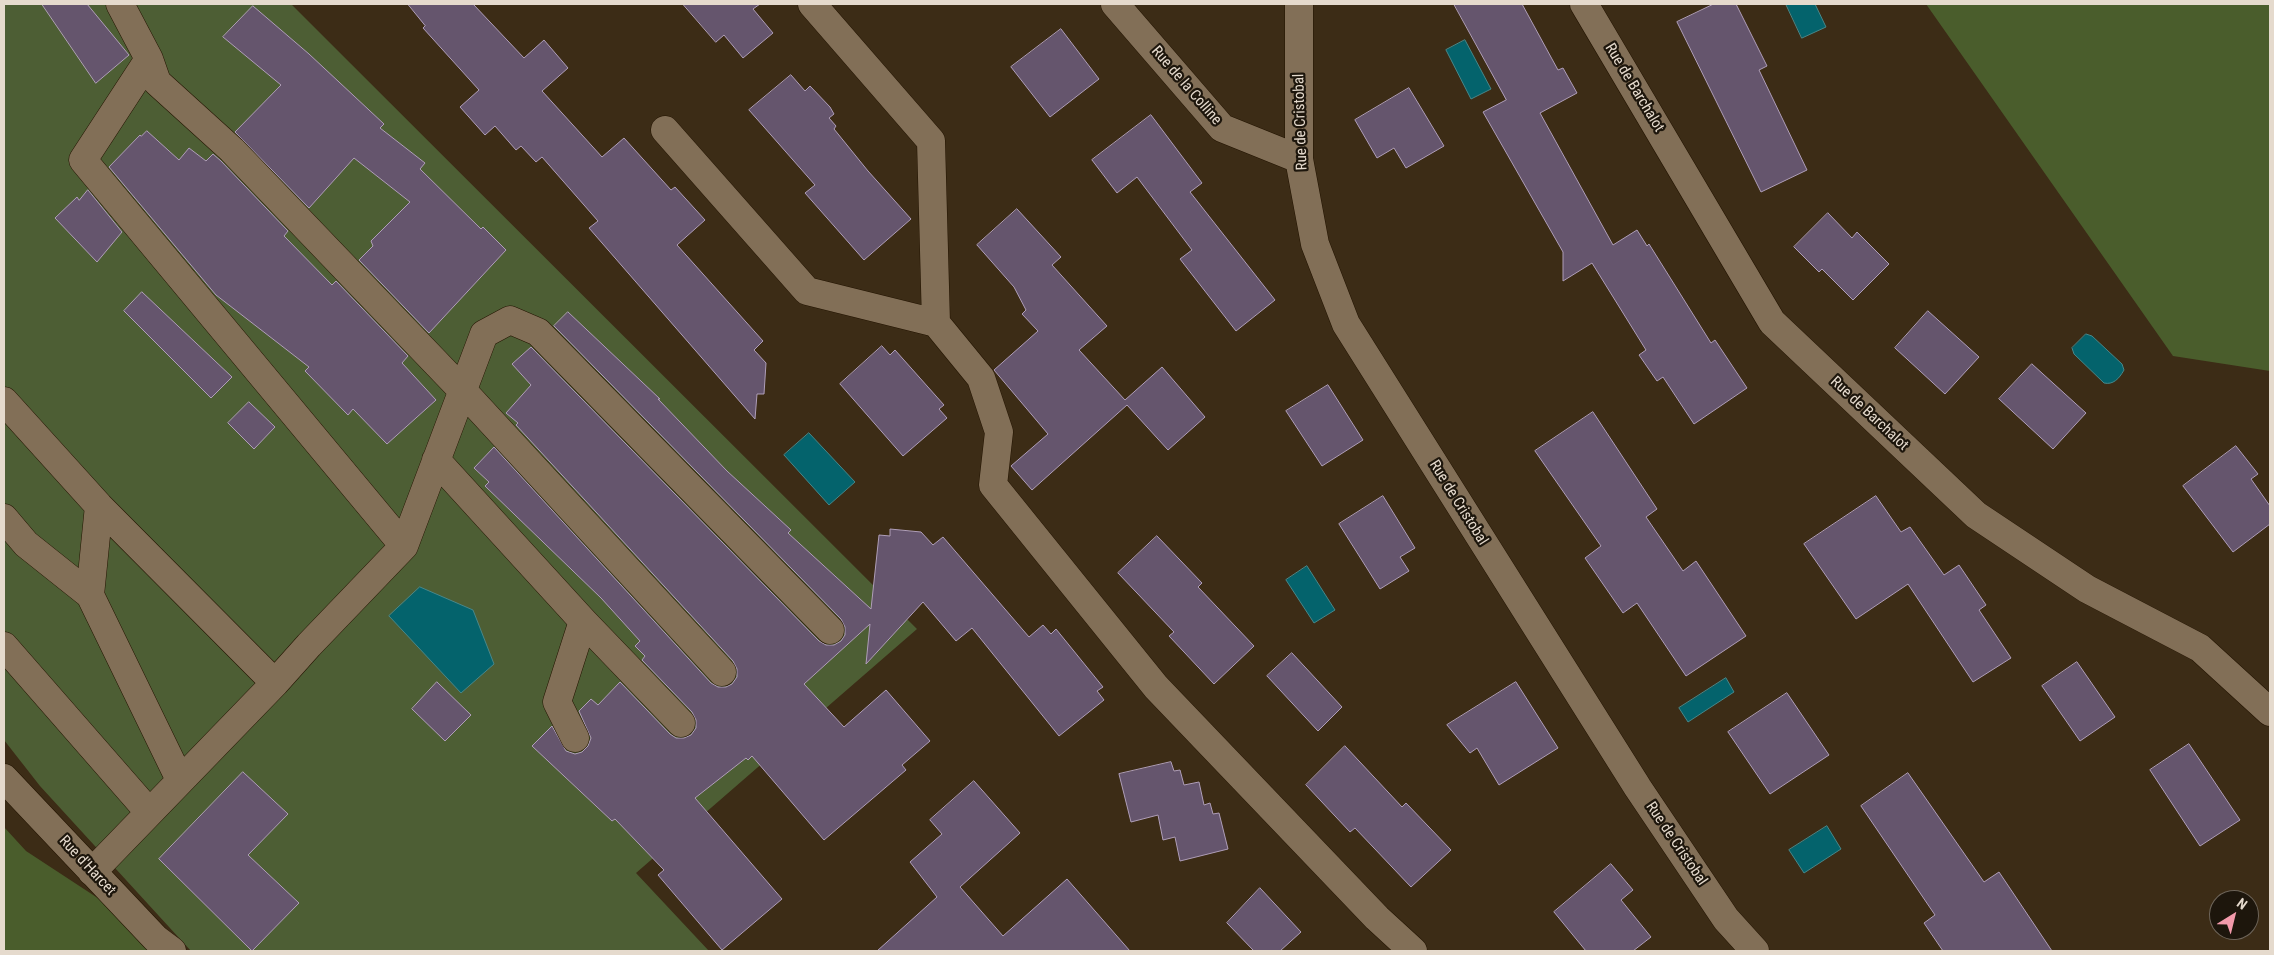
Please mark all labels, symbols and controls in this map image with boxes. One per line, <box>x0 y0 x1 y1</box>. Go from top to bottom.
street label: Rue de Barchalot <box>1600 40 1668 136</box>
street label: Rue de la Colline <box>1147 43 1225 129</box>
street label: Rue de Cristobal <box>1290 73 1312 171</box>
street label: Rue de Barchalot <box>1826 373 1912 455</box>
street label: Rue de Cristobal <box>1425 457 1491 549</box>
street label: Rue de Cristobal <box>1641 799 1711 889</box>
street label: Rue d'Harcet <box>55 832 119 900</box>
north arrow <box>2209 890 2259 940</box>
text: N <box>2234 895 2250 913</box>

